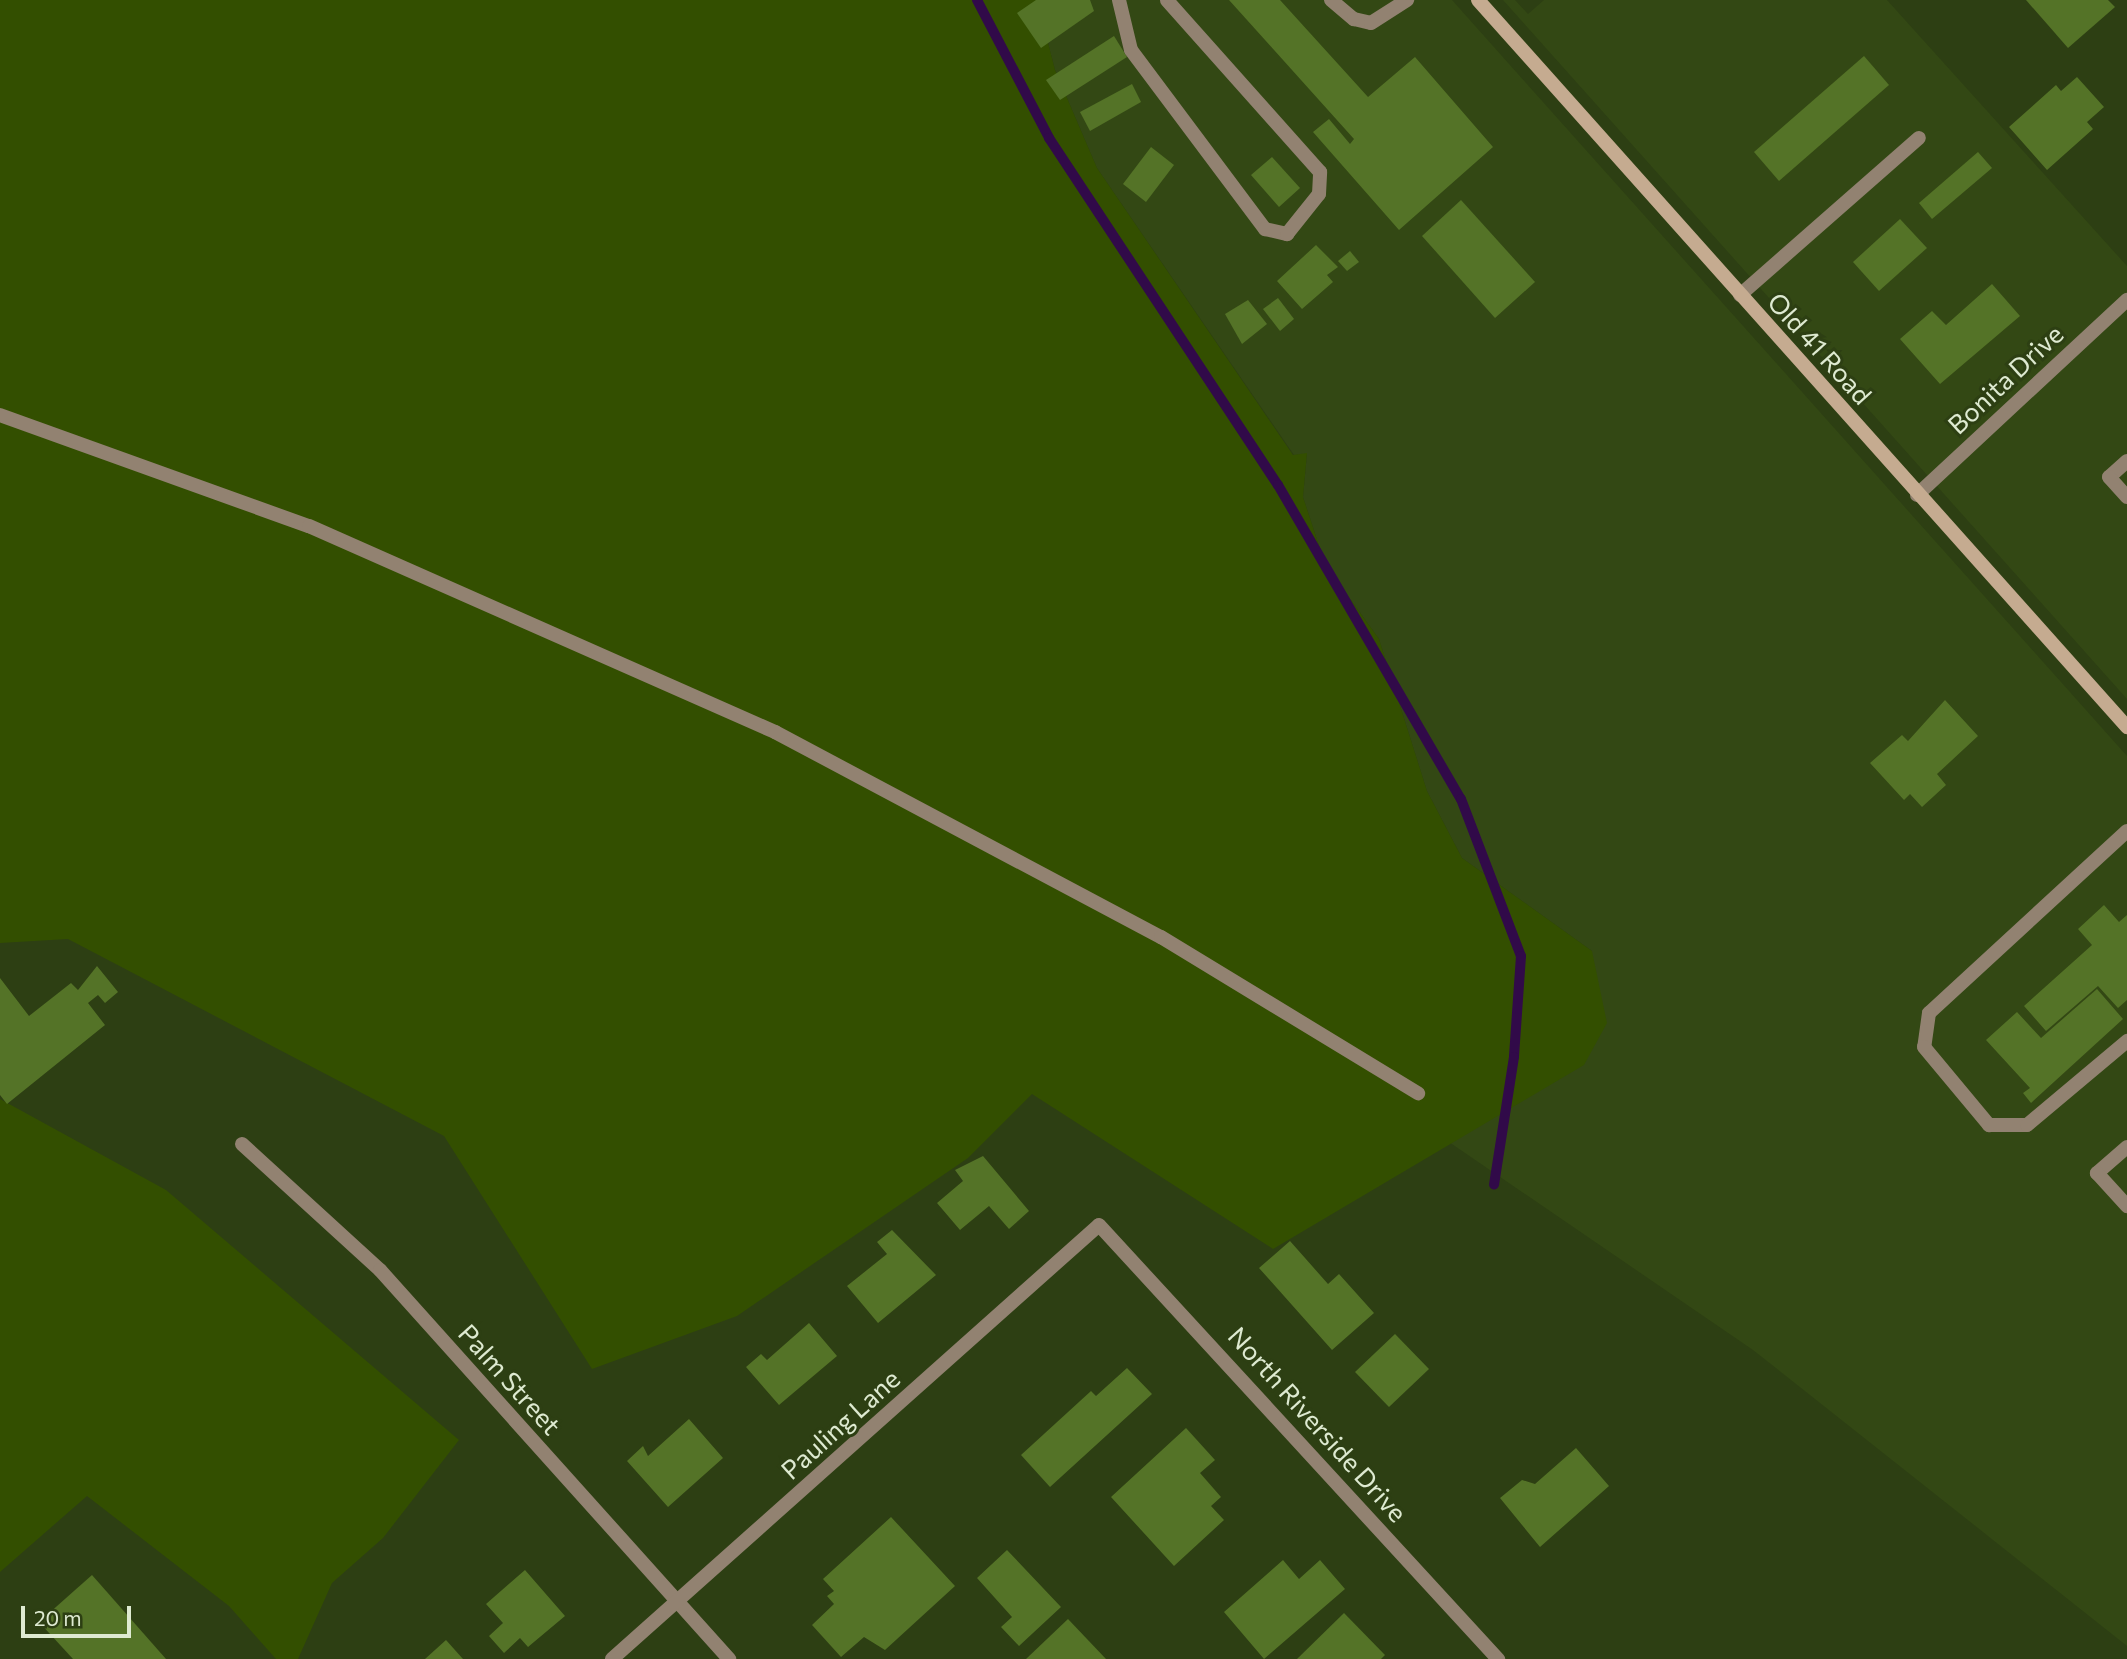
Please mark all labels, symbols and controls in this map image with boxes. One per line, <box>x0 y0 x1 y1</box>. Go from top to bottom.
street label: Old 41 Road <box>1762 286 1878 410</box>
street label: Bonita Drive <box>1941 318 2069 440</box>
street label: Palm Street <box>452 1317 568 1441</box>
street label: North Riverside Drive <box>1222 1320 1414 1528</box>
street label: Pauling Lane <box>774 1363 906 1485</box>
scale bar <box>24 1592 135 1636</box>
text: 20 m <box>34 1605 82 1630</box>

